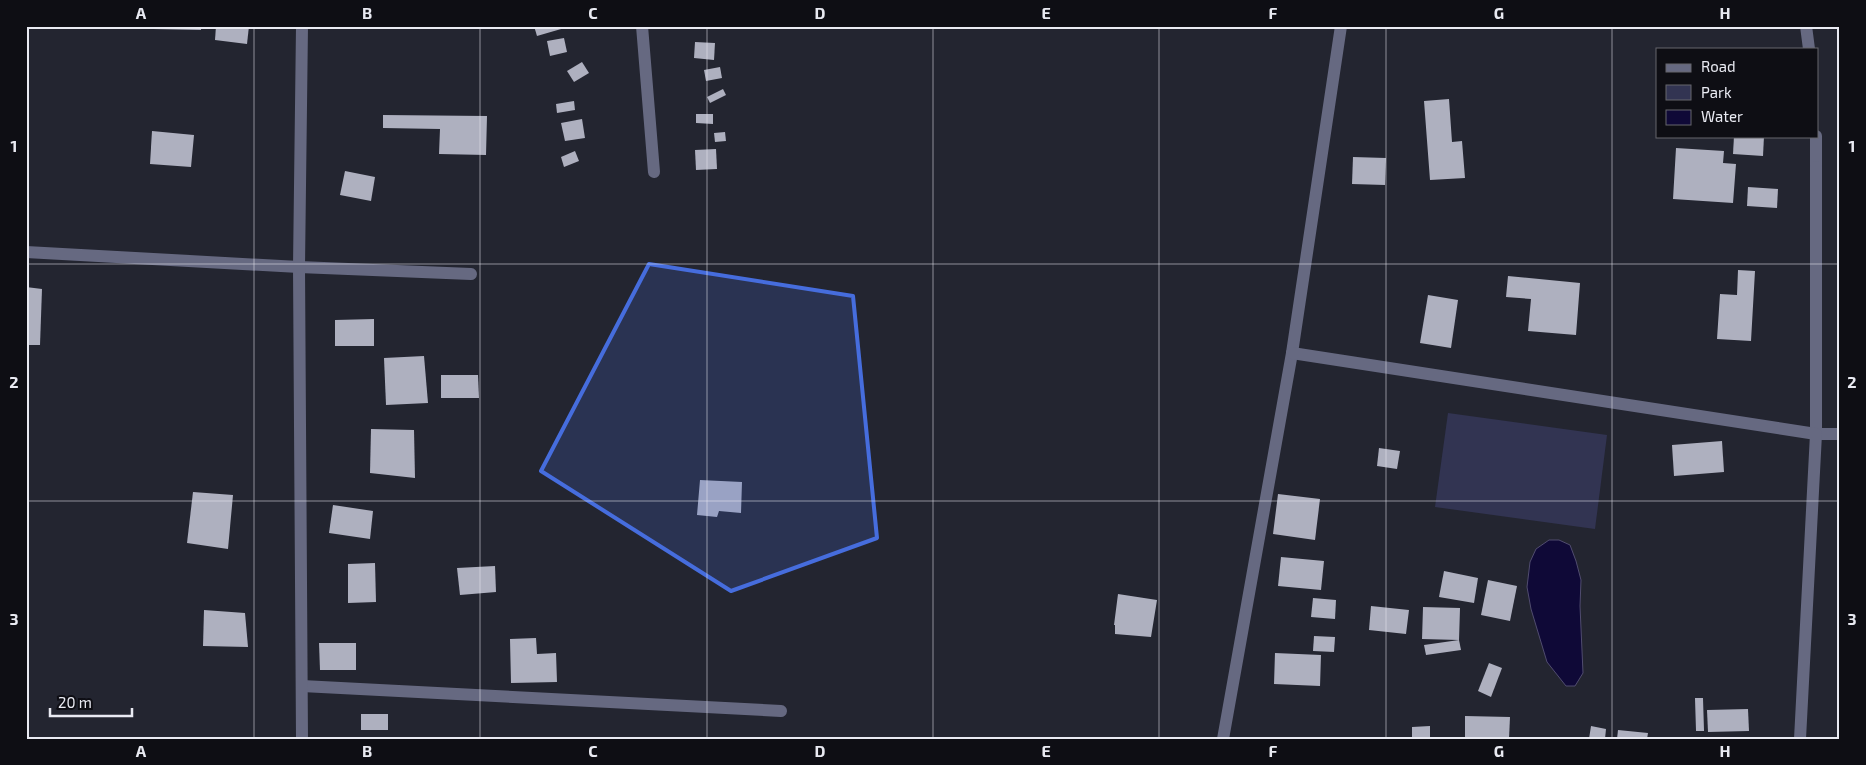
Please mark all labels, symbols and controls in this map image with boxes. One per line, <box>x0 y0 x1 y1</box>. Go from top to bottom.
text: A <box>136 3 147 22</box>
text: B <box>362 3 372 22</box>
text: C <box>588 3 598 22</box>
text: D <box>815 3 826 22</box>
text: E <box>1041 3 1051 22</box>
text: F <box>1269 3 1278 22</box>
text: G <box>1494 3 1504 22</box>
text: H <box>1719 3 1731 22</box>
legend <box>1656 48 1818 138</box>
text: Road <box>1701 57 1736 75</box>
text: Park <box>1701 83 1732 101</box>
text: Water <box>1701 107 1743 125</box>
text: 1 <box>11 136 17 155</box>
text: 1 <box>1849 136 1855 155</box>
text: 2 <box>9 372 19 391</box>
text: 2 <box>1847 372 1857 391</box>
text: 3 <box>9 609 19 628</box>
text: 3 <box>1847 609 1857 628</box>
scale bar <box>50 685 132 717</box>
text: 20 m <box>58 693 92 711</box>
text: A <box>136 741 147 760</box>
text: B <box>362 741 372 760</box>
text: C <box>588 741 598 760</box>
text: D <box>815 741 826 760</box>
text: E <box>1041 741 1051 760</box>
text: F <box>1269 741 1278 760</box>
text: G <box>1494 741 1504 760</box>
text: H <box>1719 741 1731 760</box>

